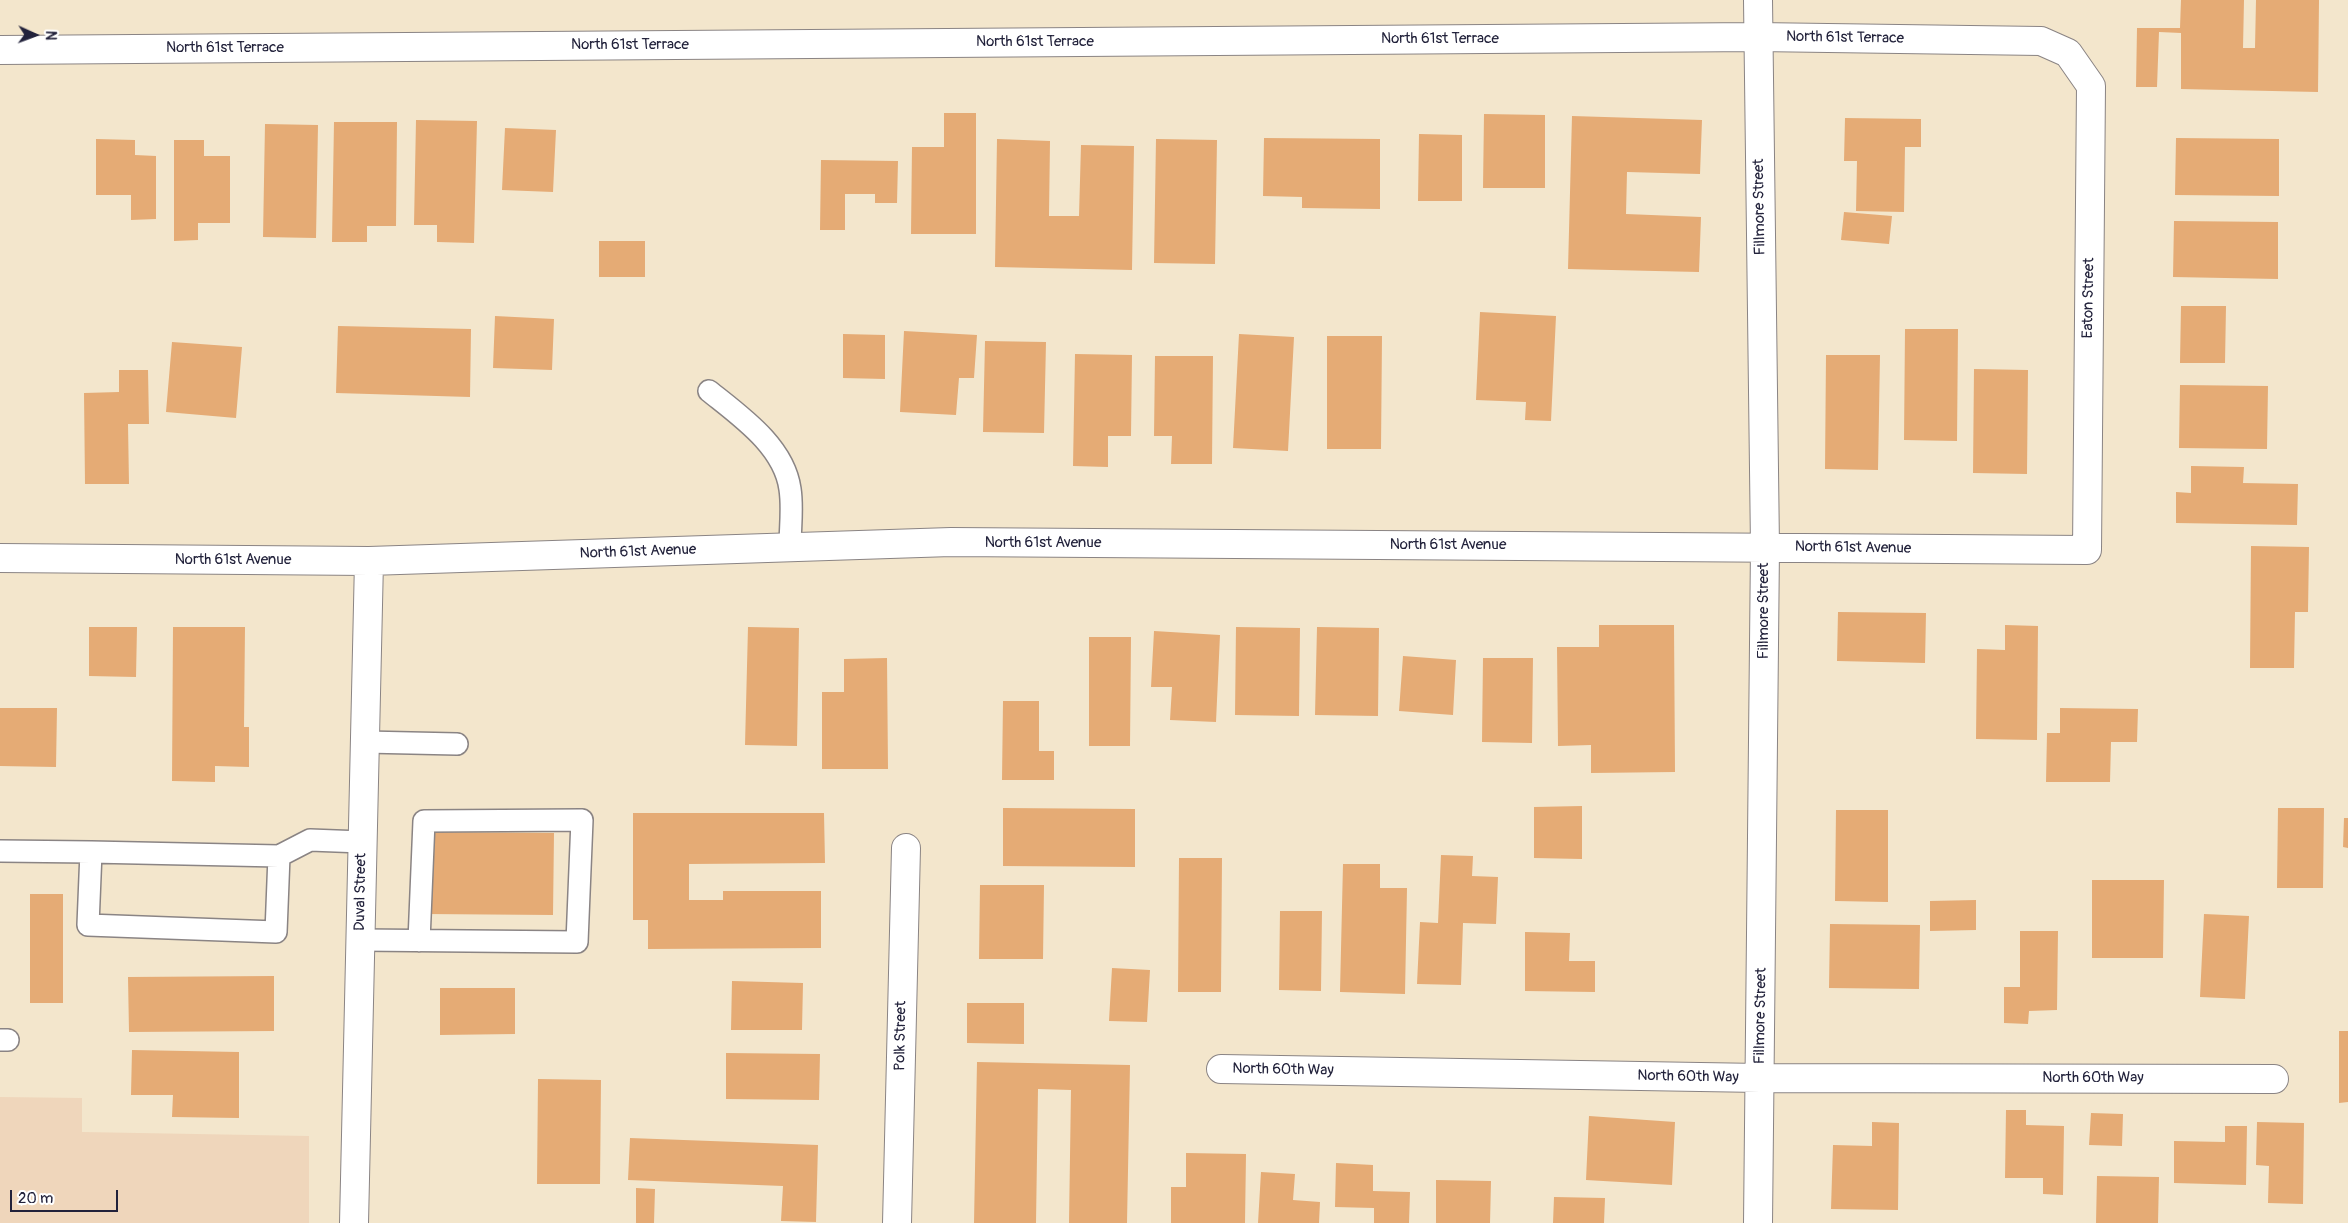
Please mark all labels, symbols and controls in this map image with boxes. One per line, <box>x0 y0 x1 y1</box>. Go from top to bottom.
north arrow <box>10 10 60 60</box>
street label: North 61st Terrace <box>1786 28 1904 48</box>
street label: North 61st Terrace <box>1381 30 1499 48</box>
text: N <box>42 31 59 41</box>
street label: North 61st Terrace <box>976 33 1094 51</box>
street label: North 61st Terrace <box>571 36 689 54</box>
street label: North 61st Terrace <box>166 39 284 57</box>
street label: Fillmore Street <box>1750 159 1770 255</box>
street label: Eaton Street <box>2079 257 2099 339</box>
street label: North 61st Avenue <box>985 534 1101 552</box>
street label: North 61st Avenue <box>1390 536 1506 554</box>
street label: North 61st Avenue <box>1795 538 1911 558</box>
street label: North 61st Avenue <box>579 541 697 563</box>
street label: North 61st Avenue <box>175 551 291 569</box>
street label: Fillmore Street <box>1755 563 1773 659</box>
street label: Duval Street <box>351 853 371 931</box>
street label: Fillmore Street <box>1751 968 1771 1064</box>
street label: Polk Street <box>891 1001 911 1071</box>
street label: North 60th Way <box>1232 1060 1334 1080</box>
street label: North 60th Way <box>1637 1067 1739 1087</box>
street label: North 60th Way <box>2042 1069 2144 1087</box>
scale bar <box>12 1180 120 1212</box>
text: 20 m <box>18 1189 53 1208</box>

